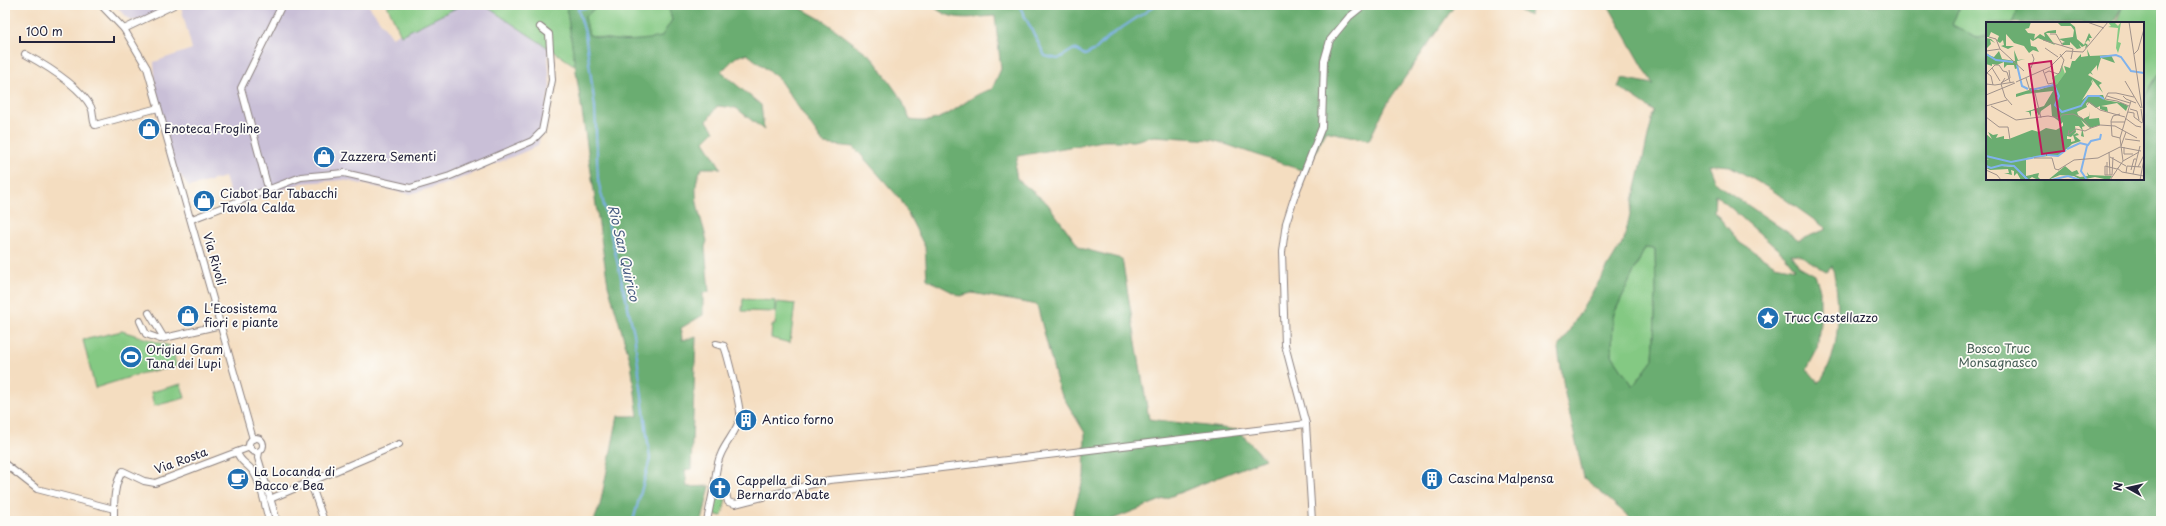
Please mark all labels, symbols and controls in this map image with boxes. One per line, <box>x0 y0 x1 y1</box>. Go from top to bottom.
scale bar <box>20 18 114 44</box>
text: 100 m <box>26 22 63 40</box>
inset map <box>1986 22 2144 180</box>
shop icon: Enoteca Frogline <box>136 116 162 142</box>
place label: Enoteca Frogline <box>164 119 260 137</box>
shop icon: Zazzera Sementi <box>311 144 337 170</box>
place label: Zazzera Sementi <box>340 147 436 165</box>
place label: Ciabot Bar Tabacchi Tavola Calda <box>220 184 337 216</box>
shop icon: Ciabot Bar Tabacchi Tavola Calda <box>191 188 217 214</box>
water label: Rio San Quirico <box>604 203 645 304</box>
street label: Via Rivoli <box>199 230 231 287</box>
place label: L'Ecosistema fiori e piante <box>204 299 279 331</box>
shop icon: L'Ecosistema fiori e piante <box>175 303 201 329</box>
place icon: Truc Castellazzo <box>1755 305 1781 331</box>
place label: Truc Castellazzo <box>1784 308 1878 326</box>
park label: Bosco Truc Monsagnasco <box>1959 339 2038 371</box>
place label: Origial Gram Tana dei Lupi <box>146 340 223 372</box>
sports icon: Origial Gram Tana dei Lupi <box>118 344 144 370</box>
building icon: Antico forno <box>733 407 759 433</box>
place label: Antico forno <box>762 410 834 428</box>
street label: Via Rosta <box>151 442 210 478</box>
place label: La Locanda di Bacco e Bea <box>254 462 335 494</box>
cafe icon: La Locanda di Bacco e Bea <box>225 466 251 492</box>
building icon: Cascina Malpensa <box>1419 466 1445 492</box>
north arrow <box>2108 468 2148 508</box>
place label: Cascina Malpensa <box>1448 469 1554 487</box>
place label: Cappella di San Bernardo Abate <box>736 471 830 503</box>
church icon: Cappella di San Bernardo Abate <box>707 475 733 501</box>
text: N <box>2109 481 2127 492</box>

